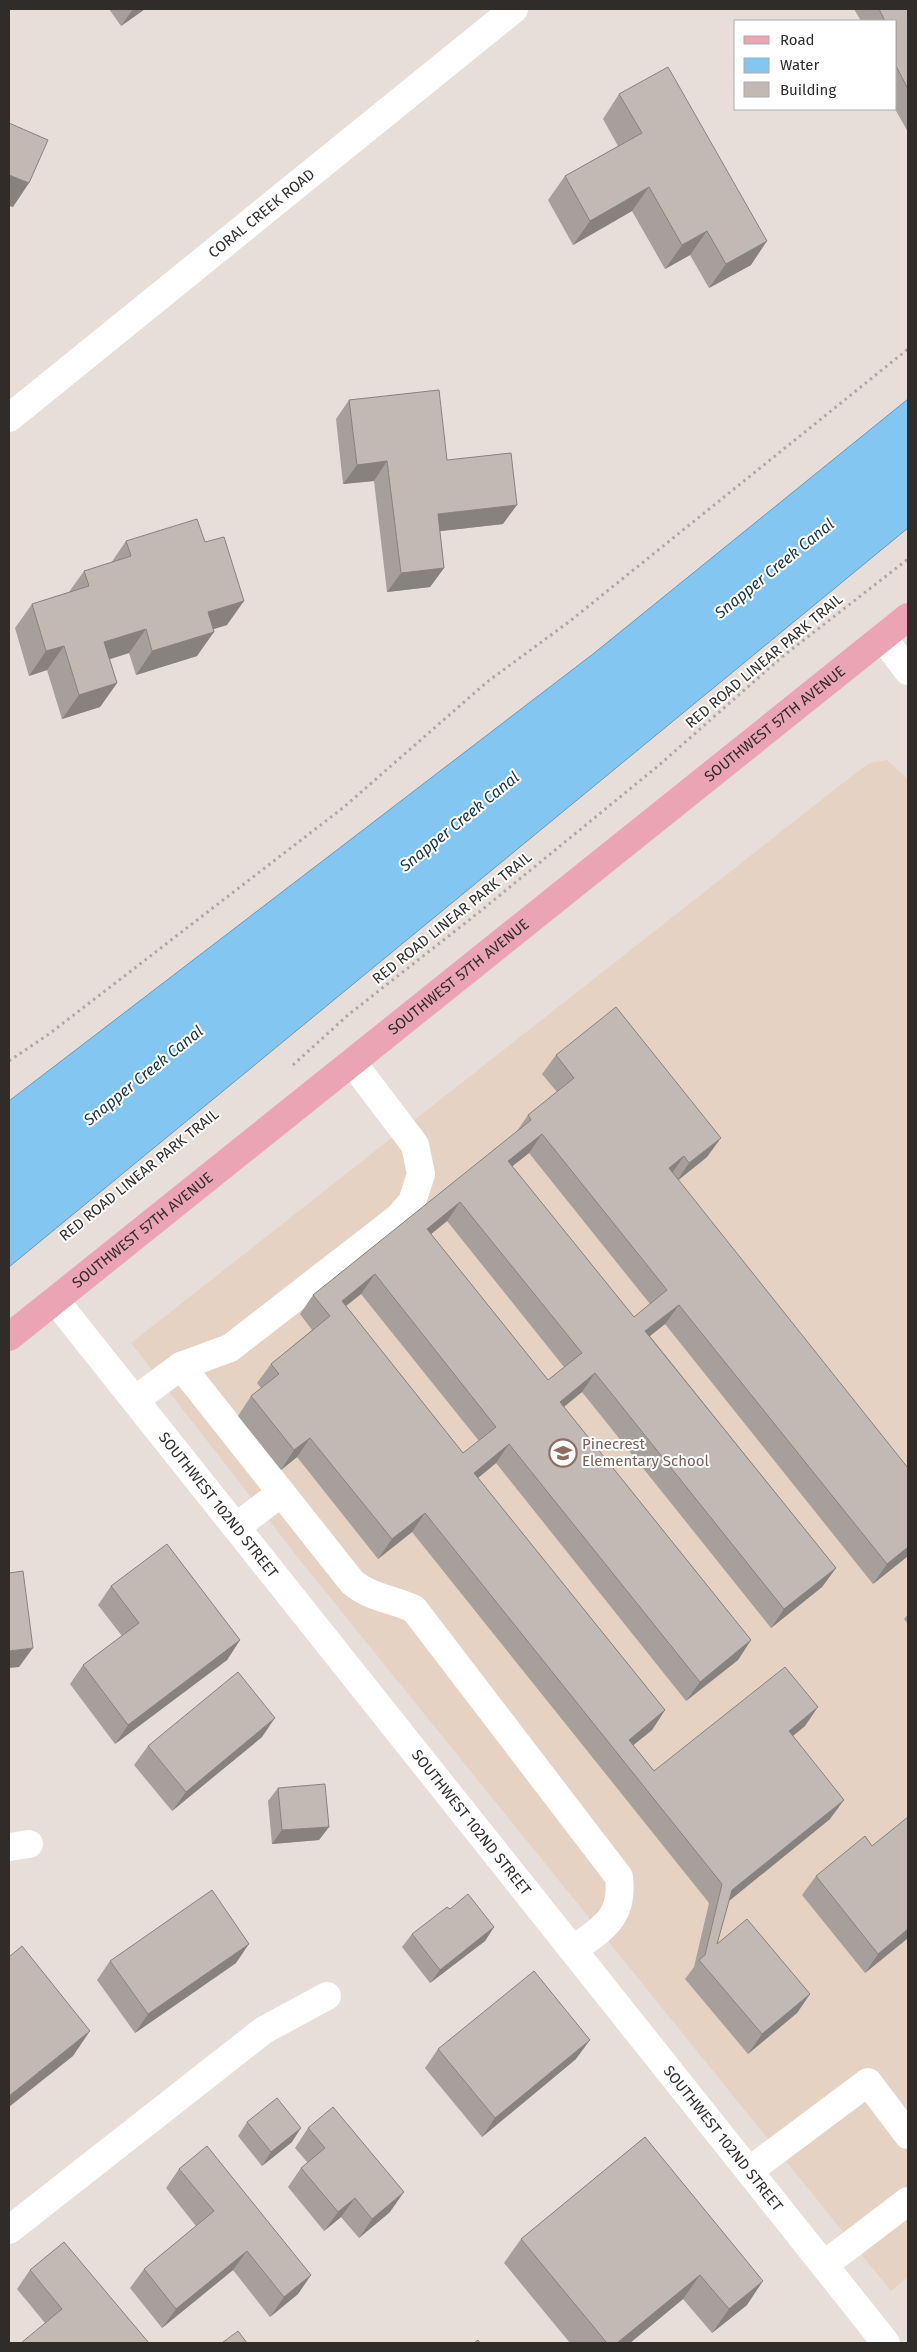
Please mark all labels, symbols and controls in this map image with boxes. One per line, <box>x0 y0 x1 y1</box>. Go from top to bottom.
legend <box>734 20 897 110</box>
text: Road <box>780 31 815 49</box>
text: Water <box>780 56 819 74</box>
text: Building <box>780 81 836 99</box>
street label: CORAL CREEK ROAD <box>205 165 318 262</box>
water label: Snapper Creek Canal <box>710 514 838 623</box>
street label: RED ROAD LINEAR PARK TRAIL <box>682 590 847 732</box>
street label: SOUTHWEST 57TH AVENUE <box>701 662 849 786</box>
water label: Snapper Creek Canal <box>395 767 523 876</box>
street label: RED ROAD LINEAR PARK TRAIL <box>369 848 536 988</box>
street label: SOUTHWEST 57TH AVENUE <box>385 915 533 1039</box>
water label: Snapper Creek Canal <box>79 1021 207 1130</box>
street label: RED ROAD LINEAR PARK TRAIL <box>56 1105 223 1245</box>
street label: SOUTHWEST 57TH AVENUE <box>68 1168 216 1292</box>
street label: SOUTHWEST 102ND STREET <box>155 1429 282 1581</box>
place label: Pinecrest Elementary School <box>582 1435 710 1470</box>
school or university icon: Pinecrest Elementary School <box>548 1438 578 1468</box>
street label: SOUTHWEST 102ND STREET <box>408 1746 535 1899</box>
street label: SOUTHWEST 102ND STREET <box>660 2062 787 2215</box>

